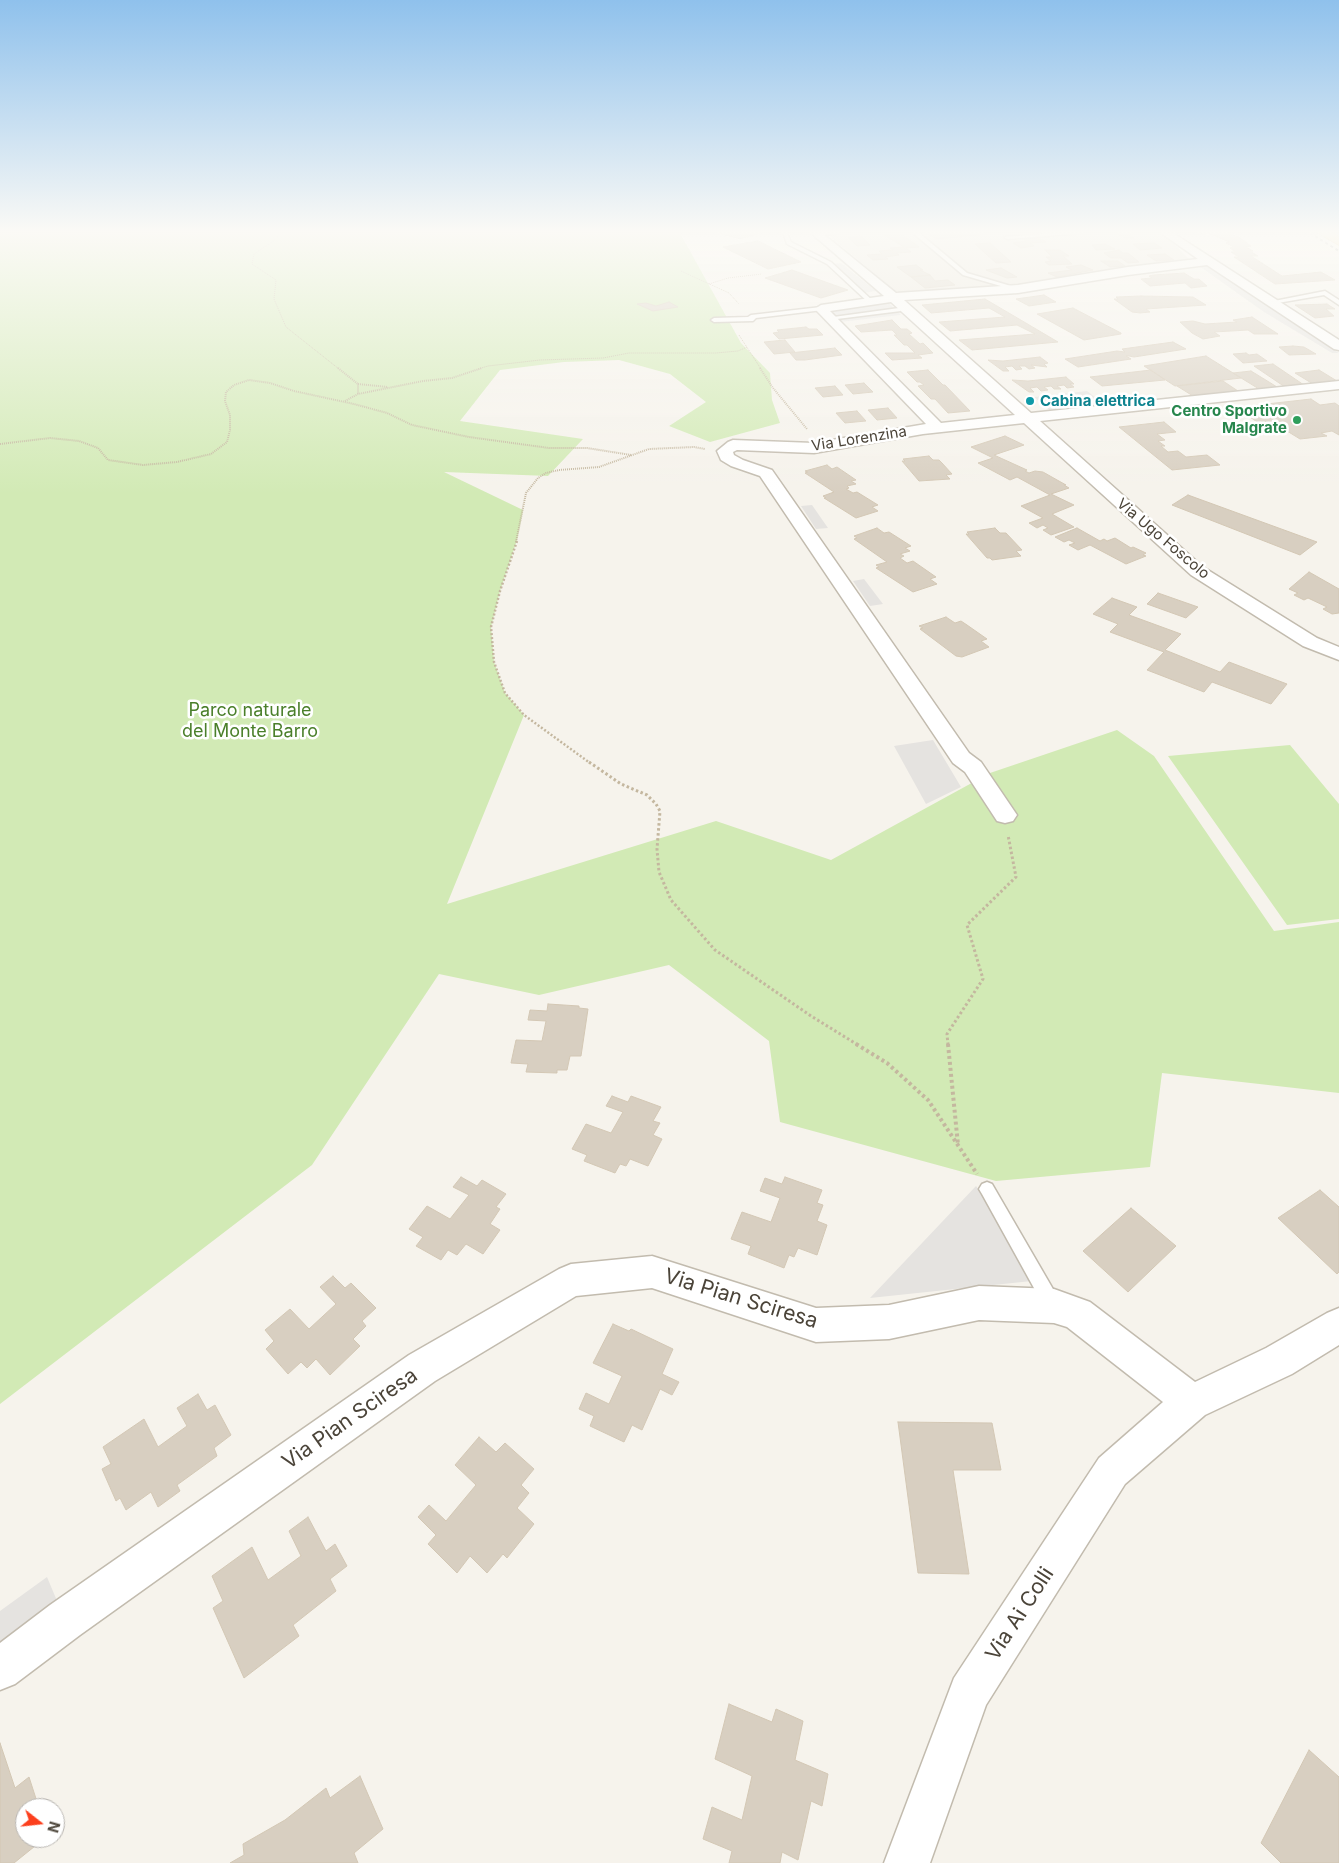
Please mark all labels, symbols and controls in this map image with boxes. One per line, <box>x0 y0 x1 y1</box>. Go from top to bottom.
place label: Cabina elettrica <box>1040 392 1155 410</box>
marker: Cabina elettrica <box>1024 395 1036 407</box>
place label: Centro Sportivo Malgrate <box>1171 402 1287 437</box>
marker: Centro Sportivo Malgrate <box>1291 414 1303 426</box>
street label: Via Lorenzina <box>810 423 908 455</box>
street label: Via Ugo Foscolo <box>1113 495 1213 583</box>
park label: Parco naturale del Monte Barro <box>182 700 318 742</box>
street label: Via Pian Sciresa <box>661 1264 821 1334</box>
street label: Via Pian Sciresa <box>278 1363 422 1475</box>
street label: Via Ai Colli <box>981 1563 1059 1665</box>
north arrow <box>15 1798 65 1848</box>
text: N <box>44 1820 64 1834</box>

